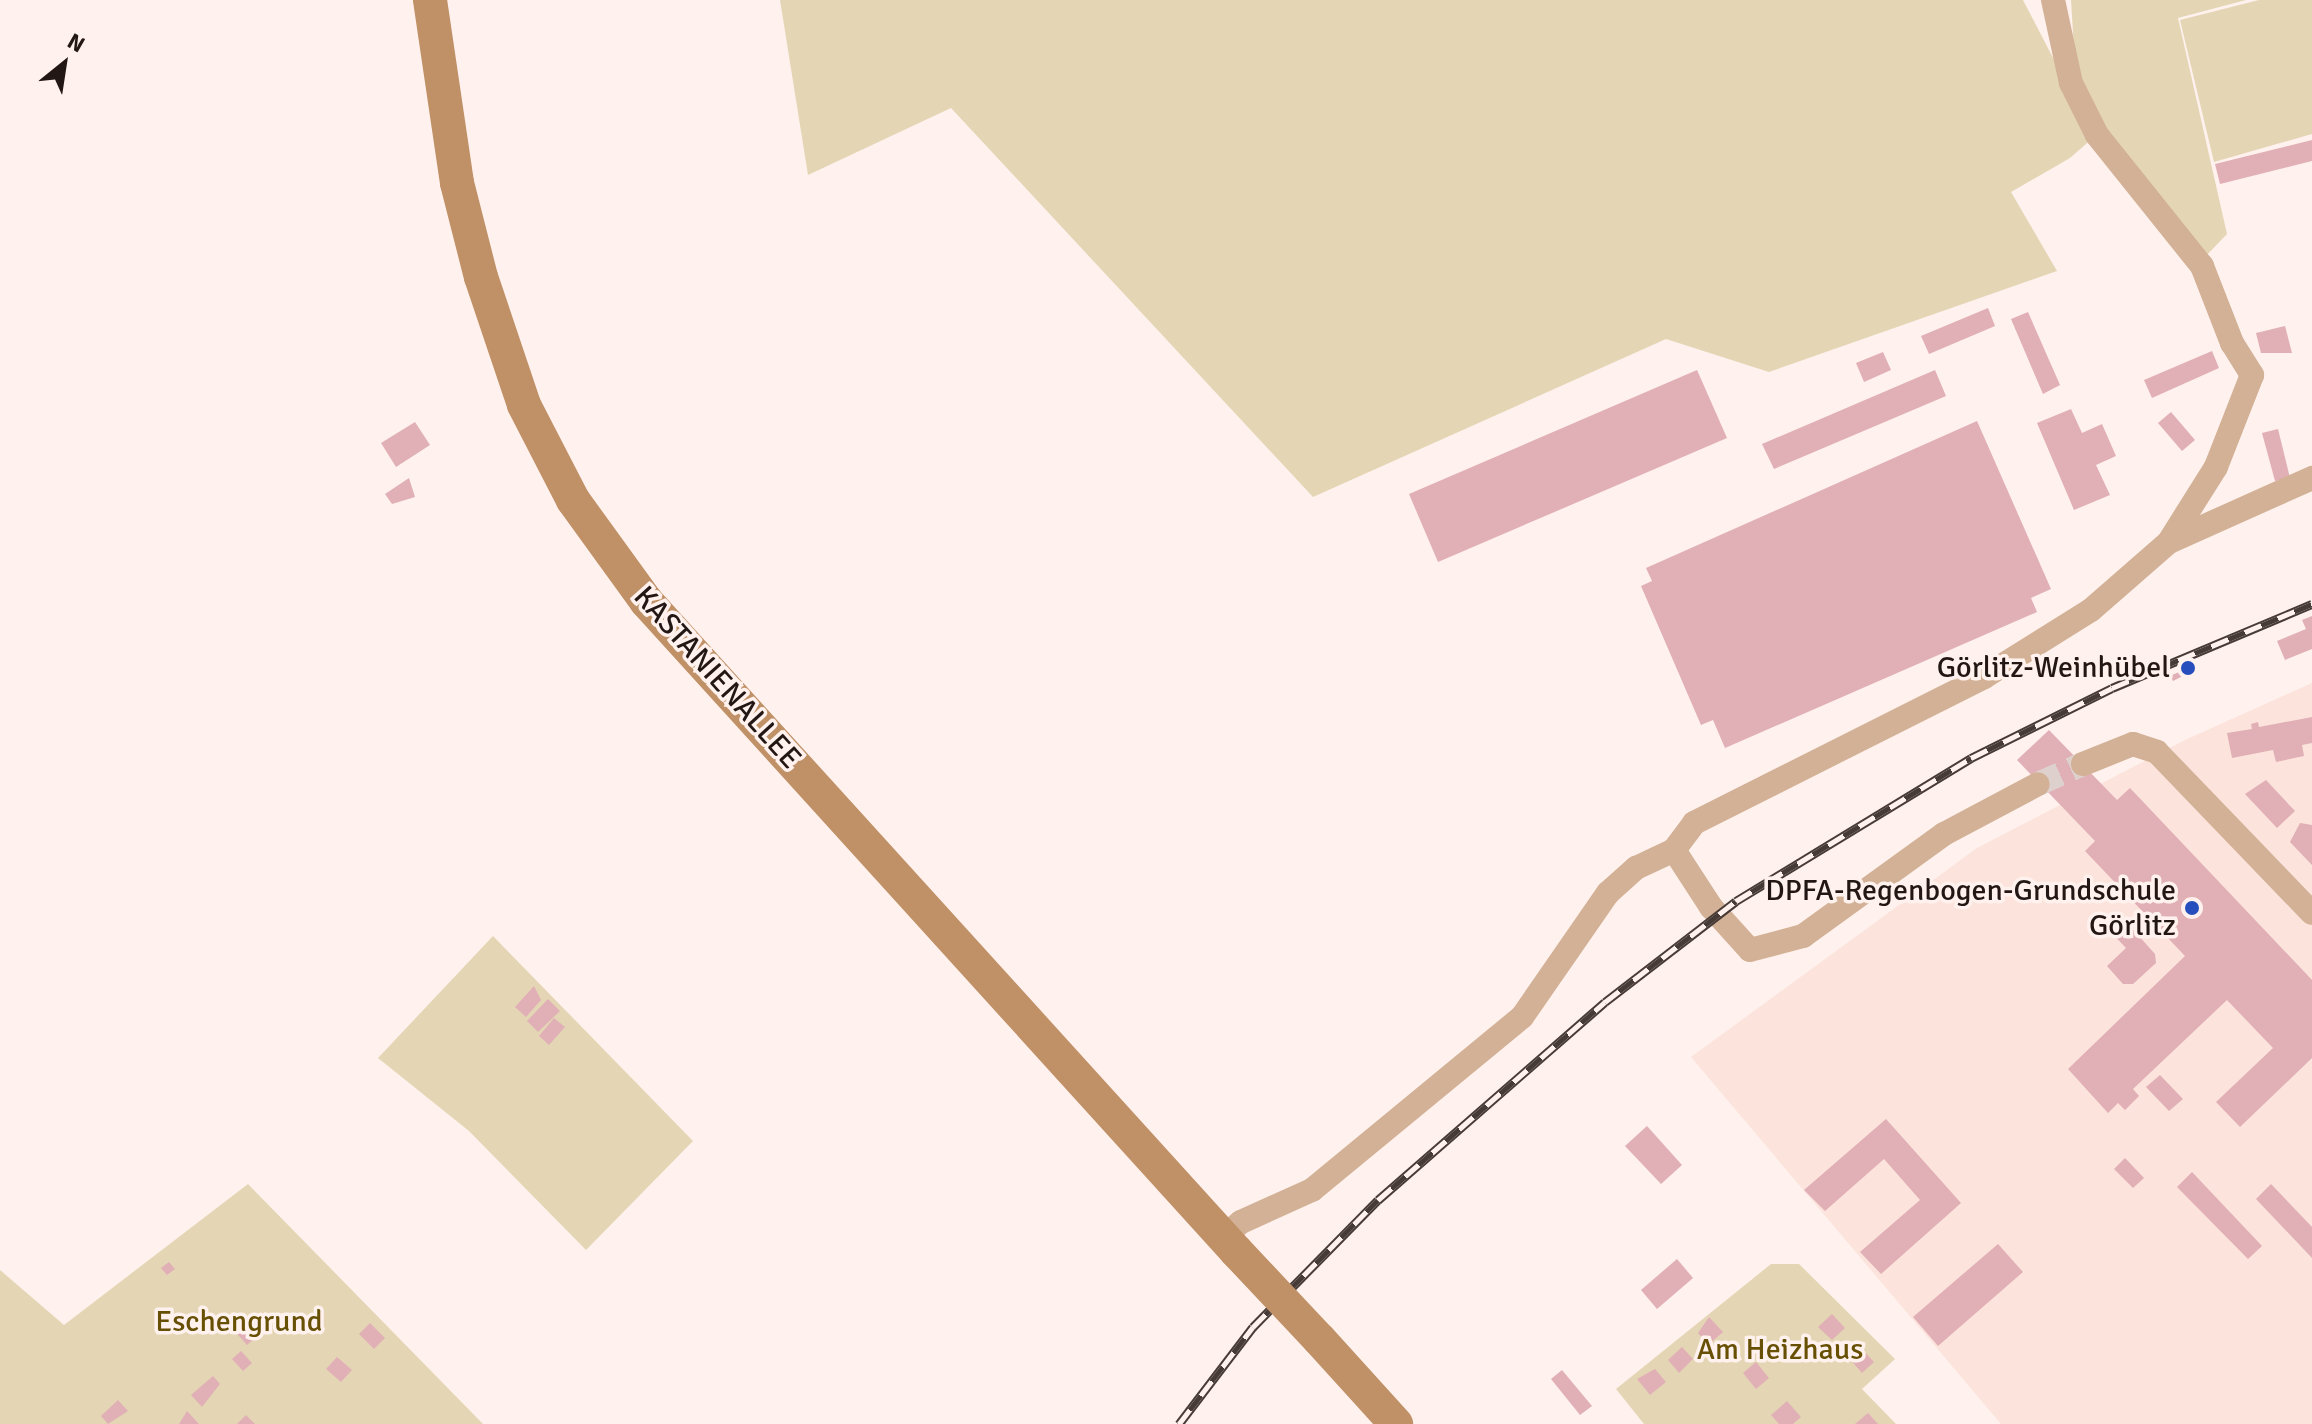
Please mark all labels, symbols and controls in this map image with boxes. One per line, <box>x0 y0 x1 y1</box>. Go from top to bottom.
north arrow <box>24 24 104 104</box>
text: N <box>63 27 90 58</box>
street label: KASTANIENALLEE <box>626 579 808 777</box>
place label: Görlitz-Weinhübel <box>1937 650 2170 686</box>
marker: Görlitz-Weinhübel <box>2177 657 2199 679</box>
place label: DPFA-Regenbogen-Grundschule Görlitz <box>1765 873 2176 944</box>
marker: DPFA-Regenbogen-Grundschule Görlitz <box>2183 899 2201 917</box>
park label: Eschengrund <box>155 1304 323 1340</box>
park label: Am Heizhaus <box>1697 1332 1863 1368</box>

